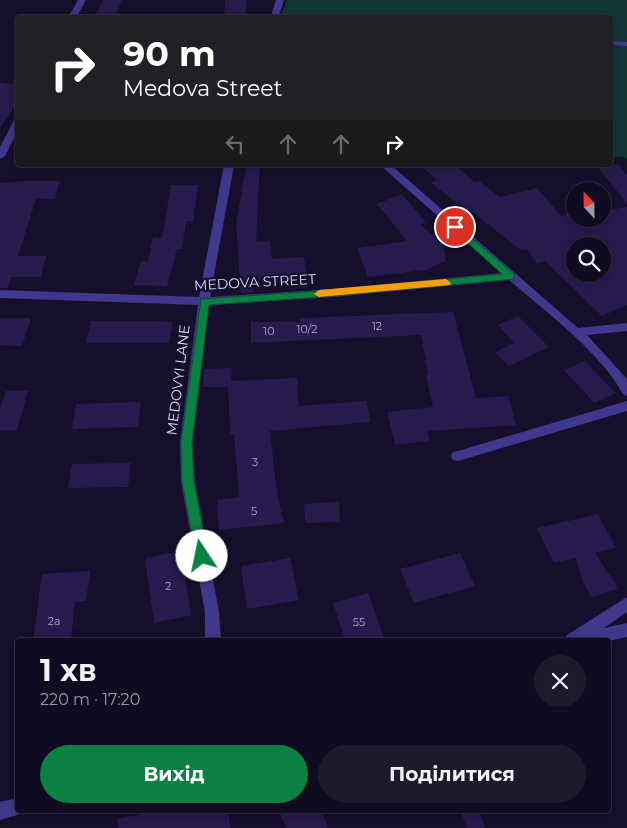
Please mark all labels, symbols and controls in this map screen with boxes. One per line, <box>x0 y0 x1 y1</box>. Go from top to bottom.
text: 90 m <box>123 32 216 75</box>
icon: right <box>40 35 105 100</box>
text: Medova Street <box>123 75 282 102</box>
icon: left <box>221 130 249 158</box>
icon: ahead <box>274 130 302 158</box>
icon: ahead <box>327 130 355 158</box>
icon: right <box>380 130 408 158</box>
north arrow <box>566 182 611 228</box>
map controls <box>566 182 611 282</box>
pin <box>434 206 476 248</box>
icon: arrive <box>441 213 469 241</box>
button: search <box>566 237 611 282</box>
street label: MEDOVA STREET <box>194 270 316 294</box>
house number: 12 <box>372 319 382 333</box>
house number: 10/2 <box>297 322 317 336</box>
street label: MEDOVYI LANE <box>162 324 194 436</box>
house number: 10 <box>263 324 275 338</box>
house number: 3 <box>252 455 258 469</box>
house number: 5 <box>251 504 257 518</box>
position arrow <box>175 529 227 581</box>
house number: 2 <box>165 579 171 593</box>
house number: 2а <box>48 614 60 628</box>
house number: 55 <box>353 615 365 629</box>
text: 1 хв <box>40 652 97 689</box>
button: close <box>534 655 586 707</box>
text: 220 m · 17:20 <box>40 690 140 709</box>
button: Вихід <box>40 745 308 803</box>
button: Поділитися <box>318 745 586 803</box>

